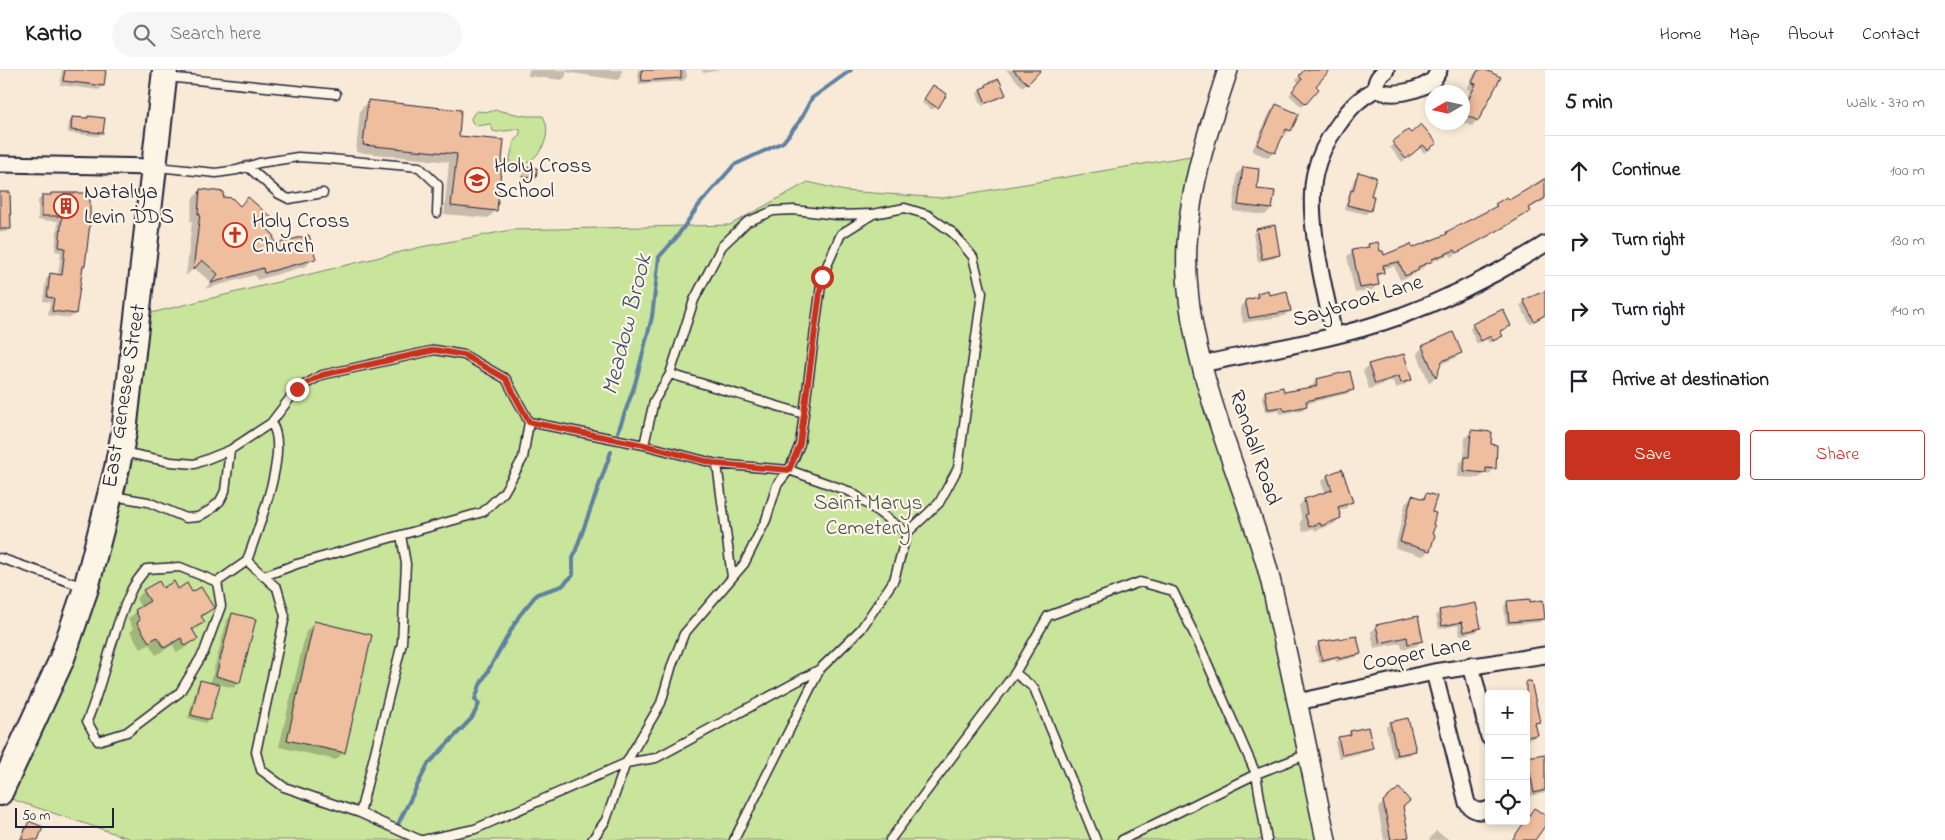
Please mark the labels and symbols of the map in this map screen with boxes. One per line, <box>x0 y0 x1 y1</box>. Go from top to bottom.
north arrow <box>1425 85 1470 130</box>
place label: Holy Cross School <box>494 151 592 208</box>
school or university icon: Holy Cross School <box>464 167 490 193</box>
place label: Natalya Levin DDS <box>84 177 174 234</box>
building icon: Natalya Levin DDS <box>53 193 79 219</box>
place label: Holy Cross Church <box>252 206 350 263</box>
church icon: Holy Cross Church <box>222 222 248 248</box>
water label: Meadow Brook <box>594 249 663 399</box>
route start <box>811 266 834 289</box>
street label: Saybrook Lane <box>1289 267 1428 338</box>
street label: East Genesee Street <box>95 301 155 490</box>
route end <box>286 378 309 401</box>
street label: Randall Road <box>1219 386 1289 510</box>
park label: Saint Marys Cemetery <box>813 488 923 546</box>
street label: Cooper Lane <box>1360 629 1474 681</box>
scale bar <box>15 805 114 828</box>

